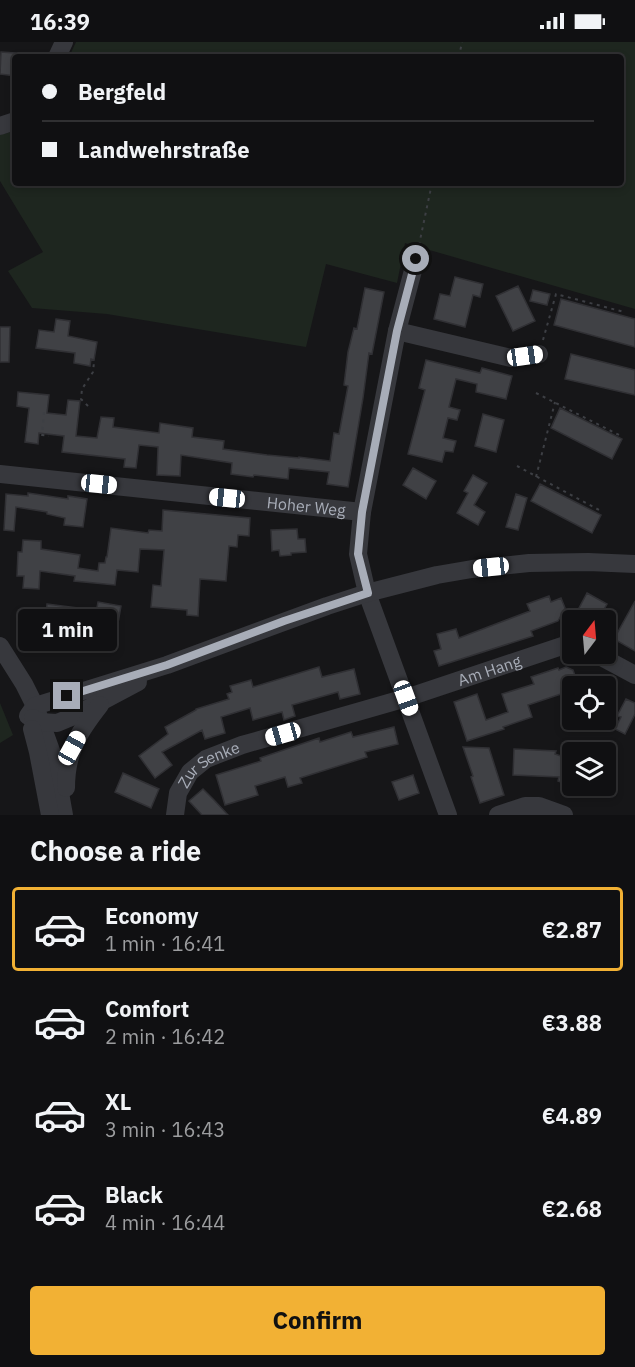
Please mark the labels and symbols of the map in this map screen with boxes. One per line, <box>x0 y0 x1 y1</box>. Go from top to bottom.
route start <box>402 245 429 272</box>
car <box>506 345 544 367</box>
car <box>80 473 118 495</box>
car <box>208 487 246 509</box>
street label: Hoher Weg <box>266 492 347 520</box>
car <box>472 556 510 578</box>
callout: 1 min <box>17 609 116 651</box>
north arrow <box>562 610 616 664</box>
street label: Am Hang <box>455 650 524 690</box>
car <box>391 678 421 718</box>
route end <box>53 682 80 709</box>
car <box>263 720 303 748</box>
car <box>55 728 89 768</box>
street label: Zur Senke <box>173 737 242 791</box>

